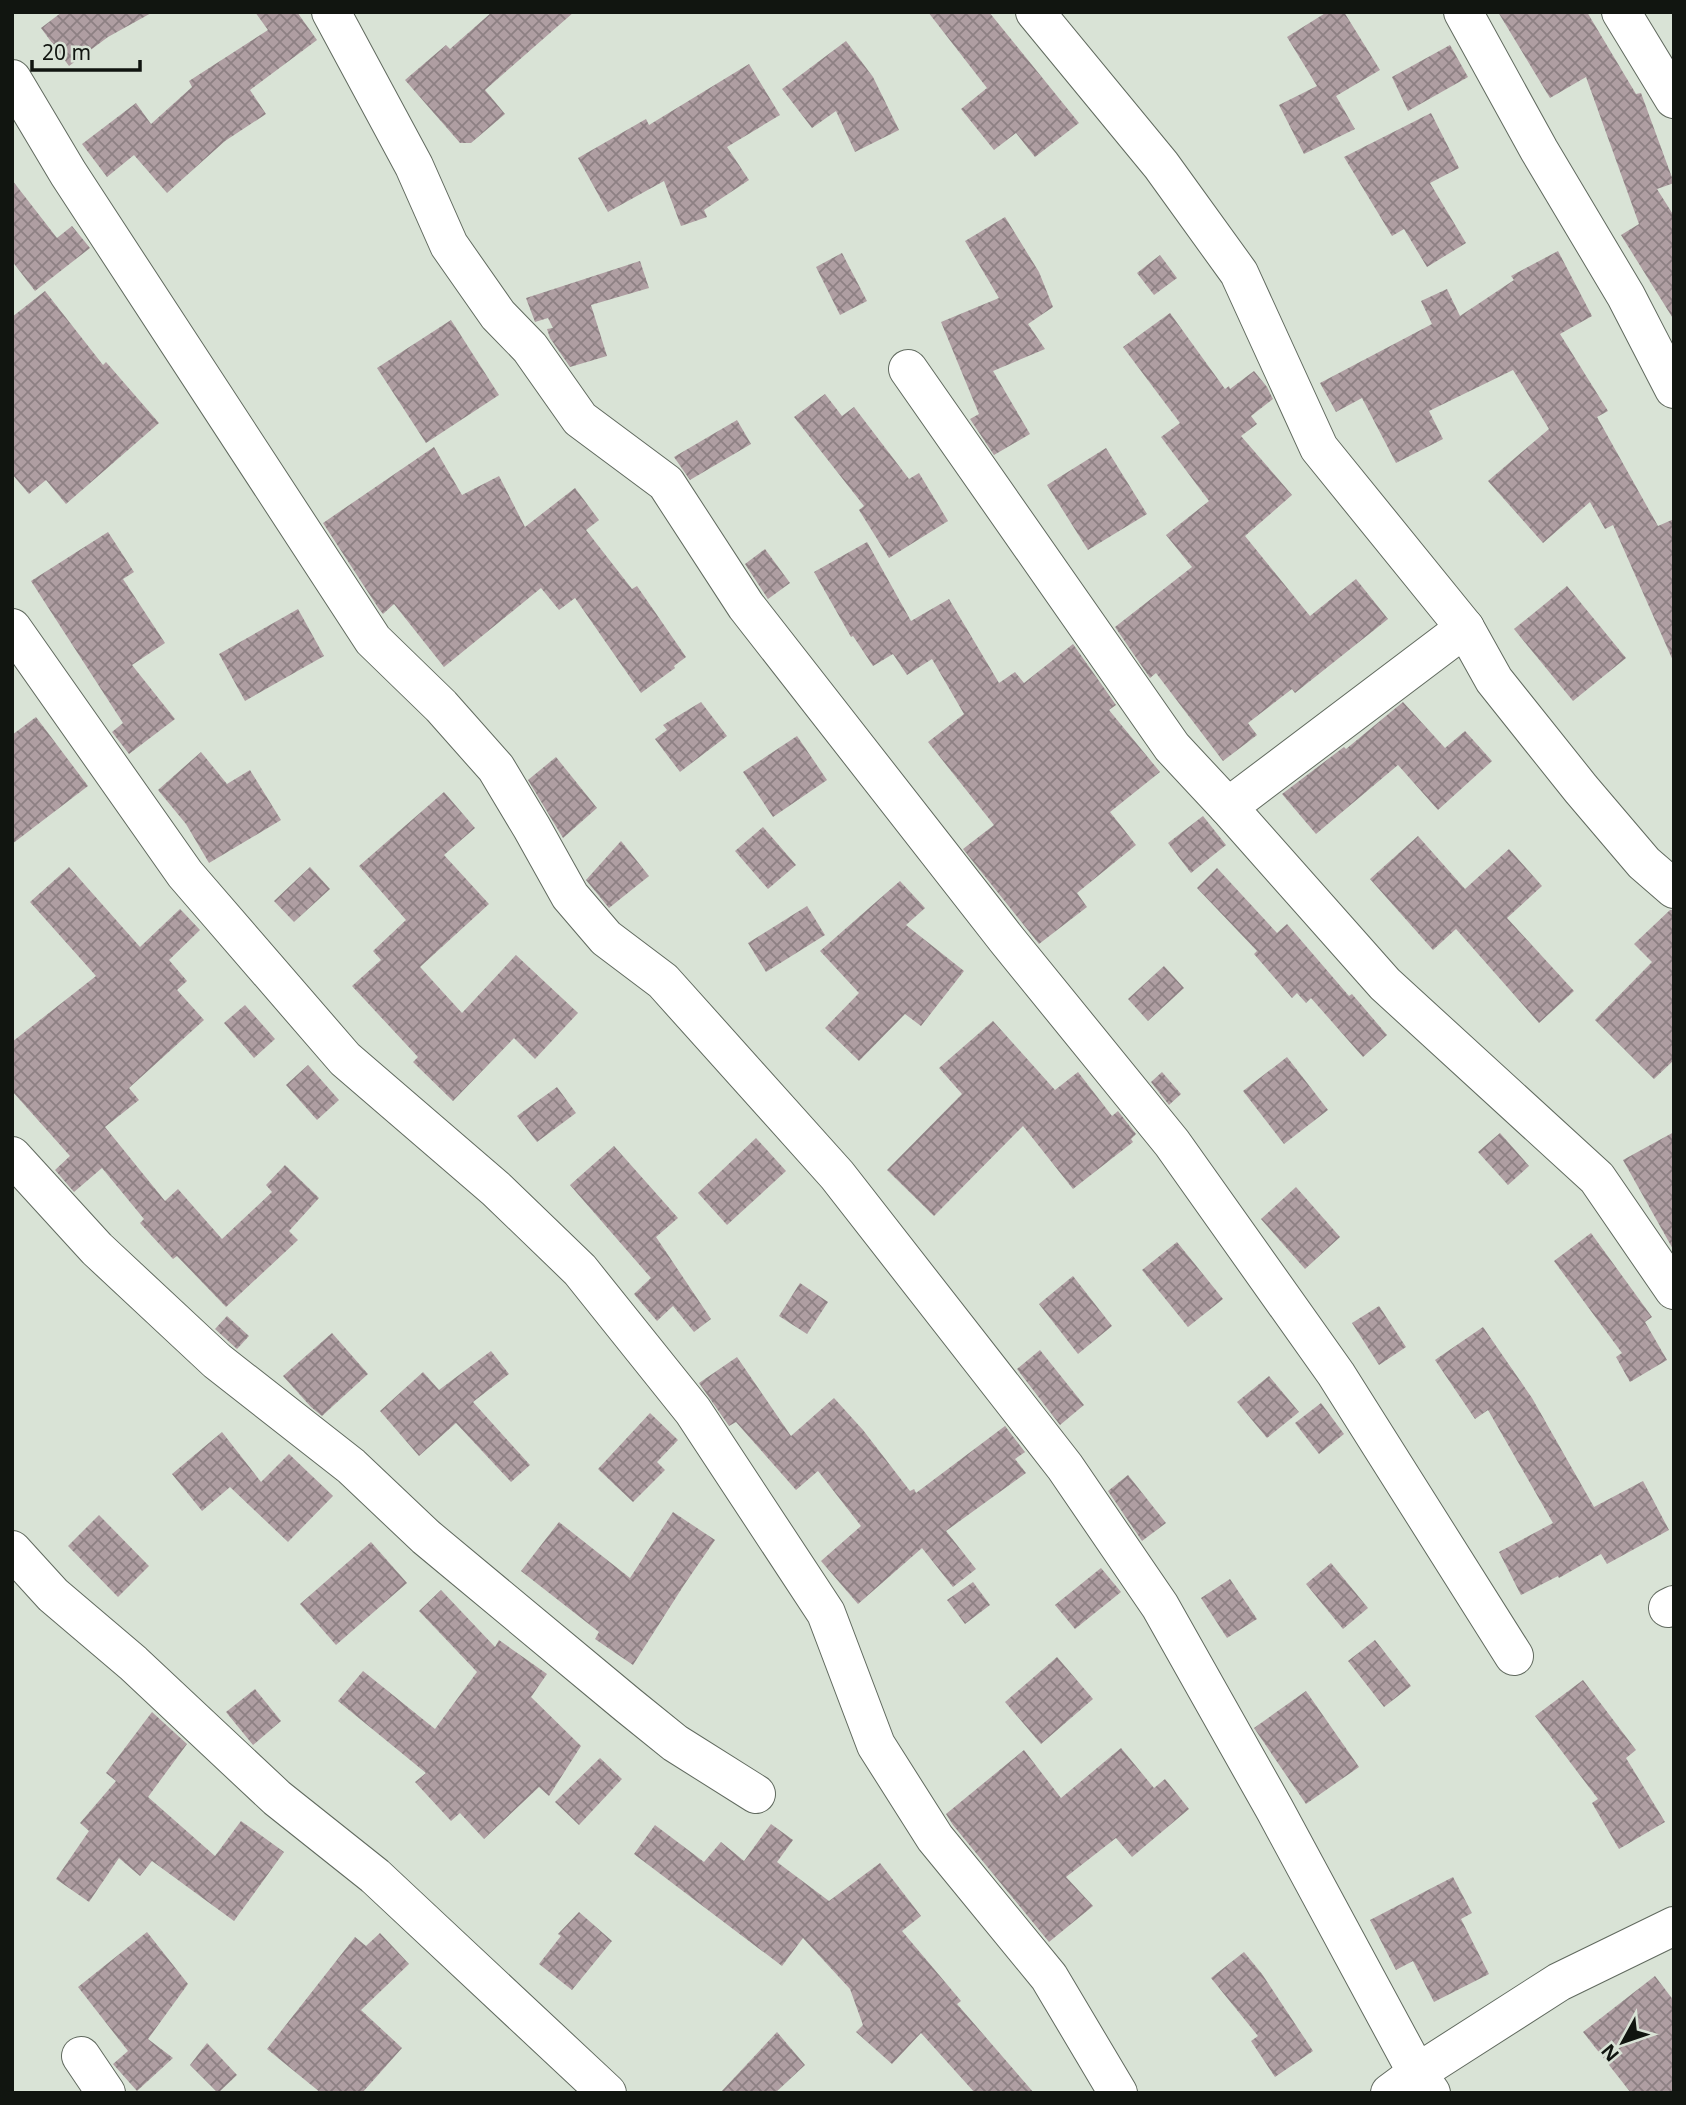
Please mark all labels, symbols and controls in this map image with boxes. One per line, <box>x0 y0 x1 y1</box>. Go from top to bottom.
scale bar <box>32 28 140 72</box>
text: 20 m <box>42 38 91 66</box>
north arrow <box>1588 2007 1658 2077</box>
text: N <box>1595 2039 1625 2067</box>

